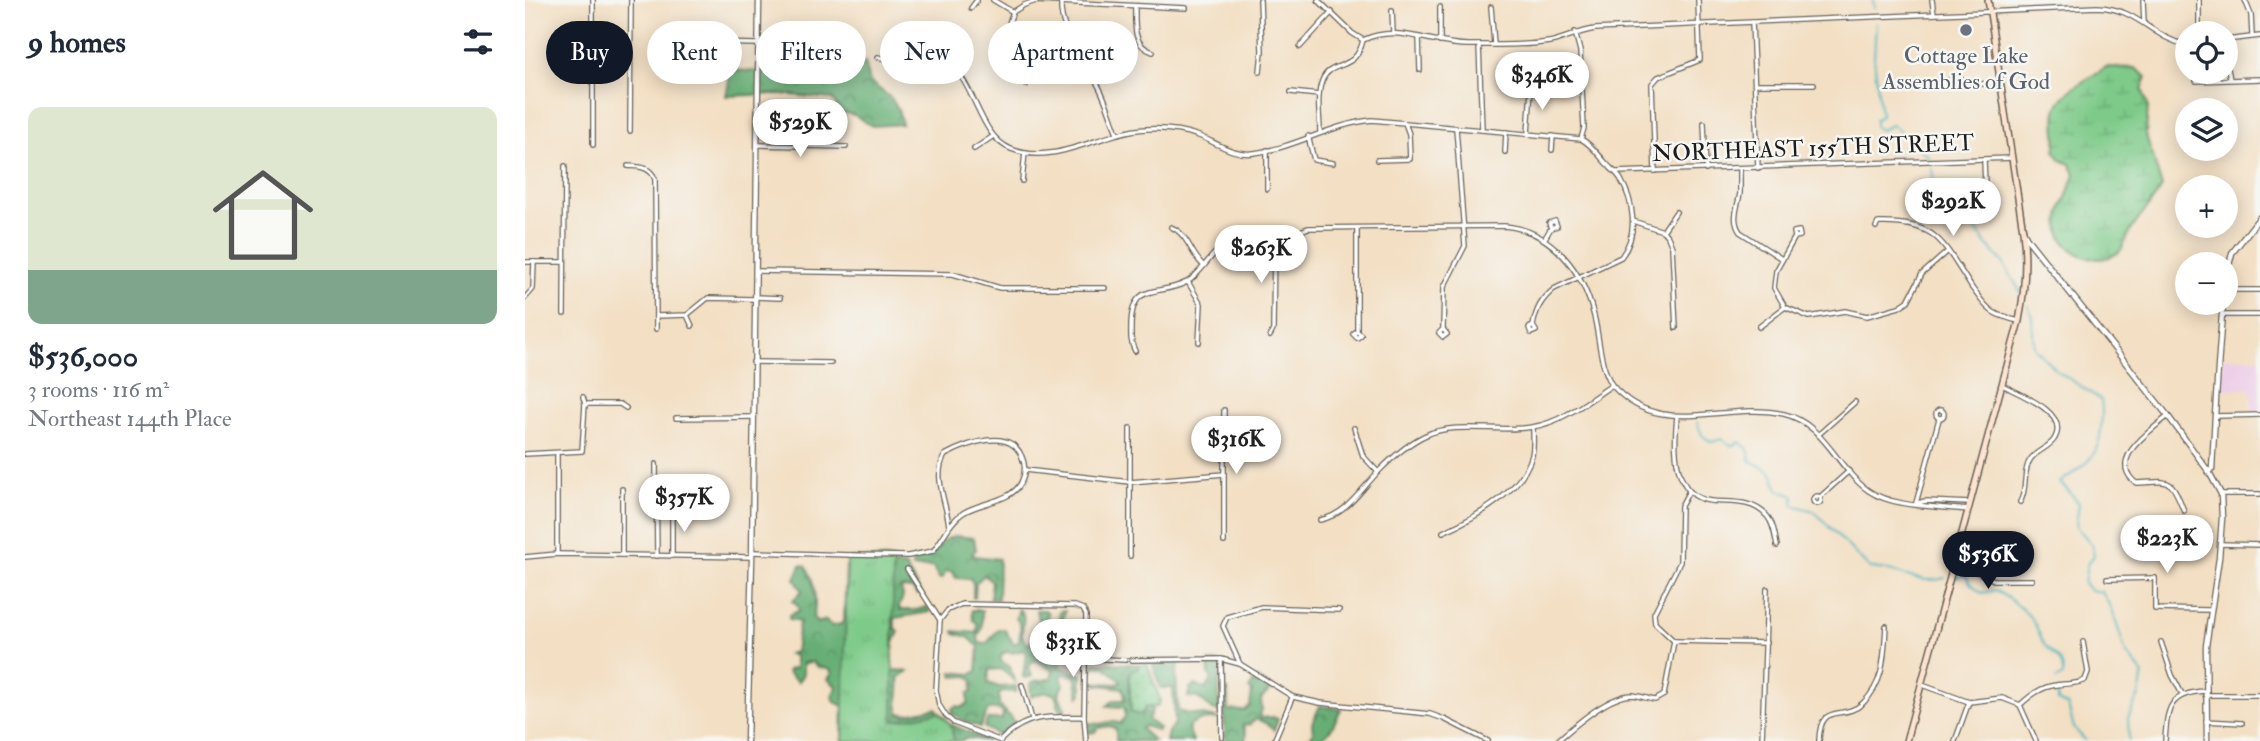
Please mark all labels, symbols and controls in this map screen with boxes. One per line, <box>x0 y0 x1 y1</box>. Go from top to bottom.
chip: Buy <box>546 21 633 84</box>
chip: Rent <box>647 21 742 84</box>
chip: Filters <box>756 21 866 84</box>
chip: New <box>880 21 974 84</box>
chip: Apartment <box>988 21 1138 84</box>
map controls <box>2175 21 2238 315</box>
button: locate <box>2175 21 2238 84</box>
marker: Cottage Lake Assemblies of God <box>1958 22 1974 38</box>
icon: filters <box>459 23 497 61</box>
text: 9 homes <box>28 24 126 61</box>
place label: Cottage Lake Assemblies of God <box>1881 41 2050 96</box>
pin: $346K <box>1493 52 1591 112</box>
text: $346K <box>1511 60 1573 89</box>
button: layers <box>2175 98 2238 161</box>
pin: $529K <box>751 100 849 159</box>
text: $529K <box>769 107 831 136</box>
street label: NORTHEAST 155TH STREET <box>1651 128 1975 168</box>
icon: home <box>200 152 326 278</box>
button: + <box>2175 175 2238 238</box>
pin: $292K <box>1904 178 2002 238</box>
text: $292K <box>1921 186 1985 215</box>
pin: $263K <box>1212 226 1310 285</box>
text: $263K <box>1230 233 1292 262</box>
button: − <box>2175 252 2238 315</box>
text: $536,000 <box>28 338 138 375</box>
text: 3 rooms · 116 m² <box>28 375 169 404</box>
text: Northeast 144th Place <box>28 404 232 433</box>
pin: $316K <box>1187 416 1285 476</box>
text: $316K <box>1207 424 1265 453</box>
pin: $357K <box>635 475 733 534</box>
text: $357K <box>655 482 713 511</box>
pin: $223K <box>2118 516 2216 575</box>
text: $223K <box>2136 523 2198 552</box>
pin: $536K <box>1939 532 2037 591</box>
text: $536K <box>1958 539 2018 568</box>
pin: $331K <box>1024 620 1122 679</box>
text: $331K <box>1046 627 1100 656</box>

